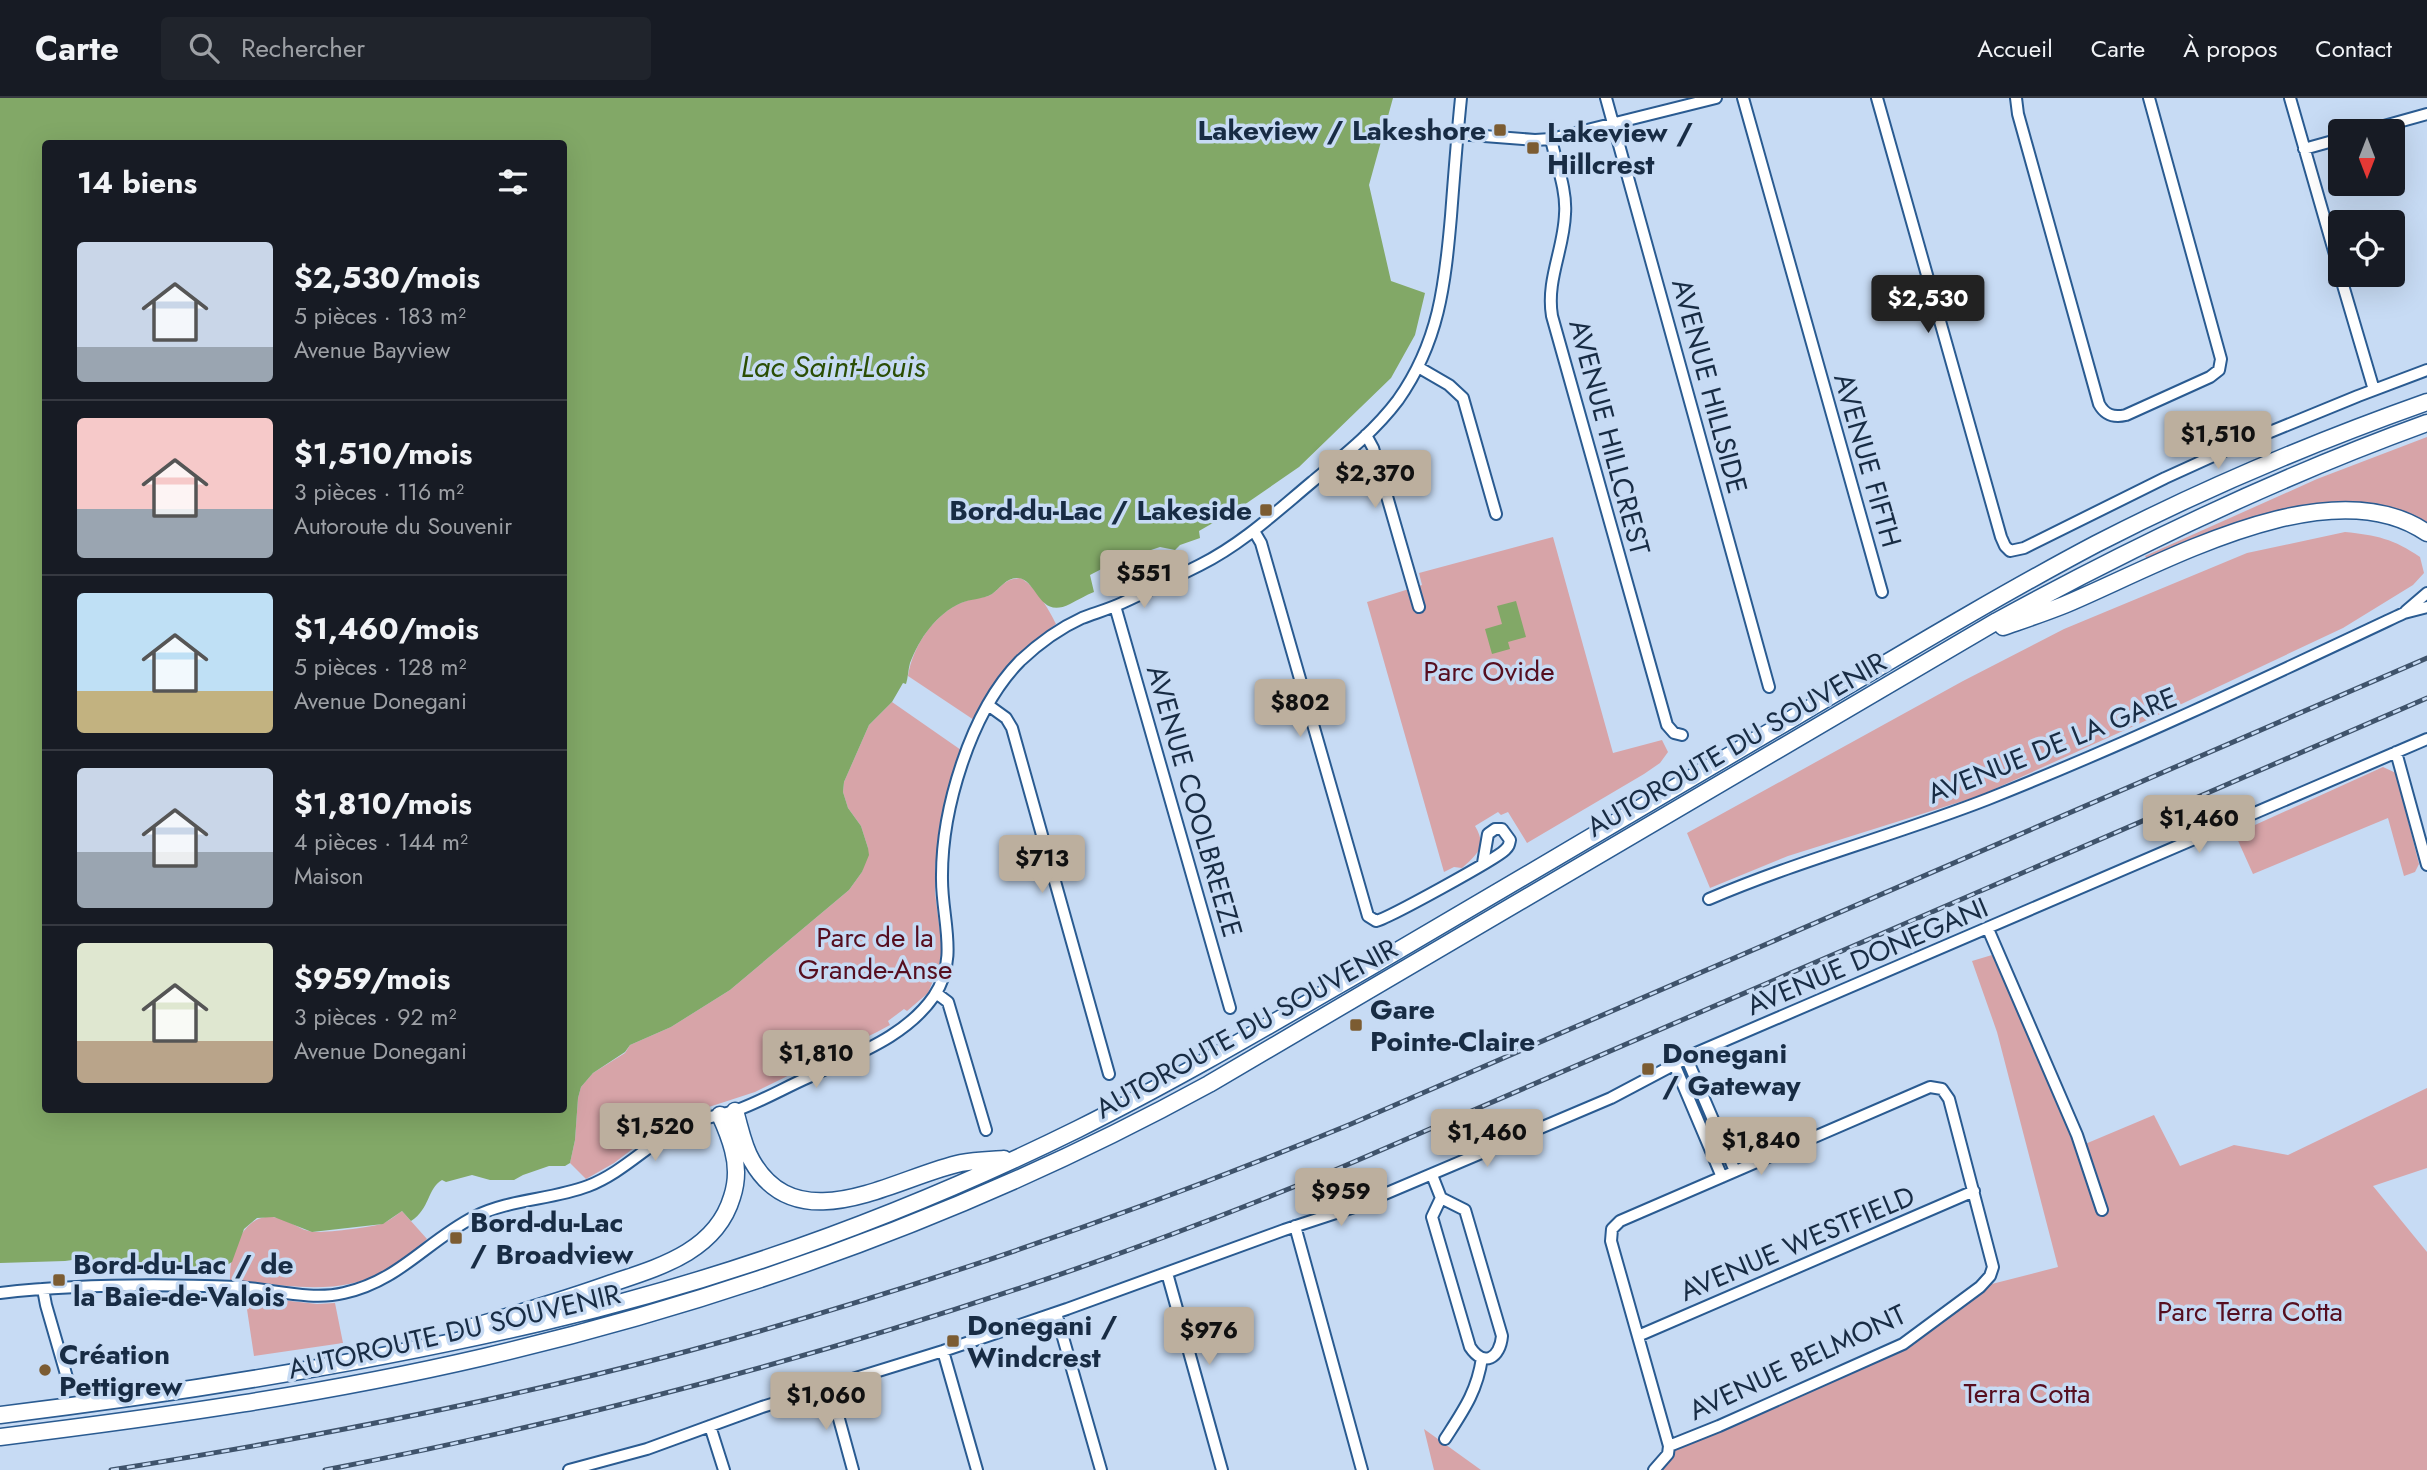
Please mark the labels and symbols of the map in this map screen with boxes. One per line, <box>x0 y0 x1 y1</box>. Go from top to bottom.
place label: Lakeview / Lakeshore <box>1198 110 1486 151</box>
place label: Lakeview / Hillcrest <box>1547 112 1693 185</box>
north arrow <box>2328 119 2404 196</box>
marker: Lakeview / Lakeshore <box>1492 122 1508 138</box>
marker: Lakeview / Hillcrest <box>1525 140 1541 156</box>
street label: AVENUE HILLSIDE <box>1661 274 1758 498</box>
pin: $2,530 <box>1871 275 1985 335</box>
street label: AVENUE HILLCREST <box>1558 315 1661 560</box>
water label: Lac Saint-Louis <box>741 345 926 388</box>
street label: AVENUE FIFTH <box>1823 368 1912 552</box>
pin: $1,510 <box>2161 412 2275 471</box>
pin: $2,370 <box>1318 450 1432 510</box>
place label: Bord-du-Lac / Lakeside <box>949 490 1252 531</box>
marker: Bord-du-Lac / Lakeside <box>1258 502 1274 518</box>
pin: $551 <box>1103 550 1185 610</box>
street label: AUTOROUTE DU SOUVENIR <box>1579 642 1894 847</box>
park label: Parc Ovide <box>1423 651 1555 692</box>
street label: AVENUE COOLBREEZE <box>1136 660 1253 942</box>
street label: AVENUE DE LA GARE <box>1921 677 2183 814</box>
pin: $802 <box>1259 680 1341 739</box>
pin: $1,460 <box>2142 796 2256 855</box>
pin: $713 <box>1001 836 1083 895</box>
street label: AVENUE DONEGANI <box>1740 887 1994 1026</box>
park label: Parc de la Grande-Anse <box>798 917 952 990</box>
street label: AUTOROUTE DU SOUVENIR <box>1088 928 1405 1129</box>
place label: Gare Pointe-Claire <box>1370 989 1535 1062</box>
marker: Gare Pointe-Claire <box>1348 1017 1364 1033</box>
pin: $1,810 <box>759 1030 873 1090</box>
place label: Donegani / Gateway <box>1662 1033 1801 1106</box>
marker: Donegani / Gateway <box>1640 1061 1656 1077</box>
pin: $1,520 <box>598 1104 712 1163</box>
pin: $1,460 <box>1430 1110 1544 1169</box>
pin: $1,840 <box>1704 1118 1818 1177</box>
pin: $959 <box>1300 1168 1382 1228</box>
street label: AVENUE WESTFIELD <box>1673 1175 1921 1312</box>
place label: Bord-du-Lac / Broadview <box>470 1202 634 1275</box>
marker: Bord-du-Lac / Broadview <box>448 1230 464 1246</box>
place label: Bord-du-Lac / de la Baie-de-Valois <box>73 1244 294 1317</box>
marker: Bord-du-Lac / de la Baie-de-Valois <box>51 1272 67 1288</box>
street label: AUTOROUTE DU SOUVENIR <box>284 1273 625 1390</box>
park label: Parc Terra Cotta <box>2157 1291 2343 1332</box>
street label: AVENUE BELMONT <box>1682 1294 1913 1431</box>
place label: Donegani / Windcrest <box>967 1305 1118 1378</box>
pin: $976 <box>1168 1308 1250 1367</box>
marker: Donegani / Windcrest <box>945 1333 961 1349</box>
place label: Création Pettigrew <box>59 1334 183 1407</box>
marker: Création Pettigrew <box>37 1362 53 1378</box>
pin: $1,060 <box>769 1372 883 1432</box>
park label: Terra Cotta <box>1963 1373 2091 1414</box>

